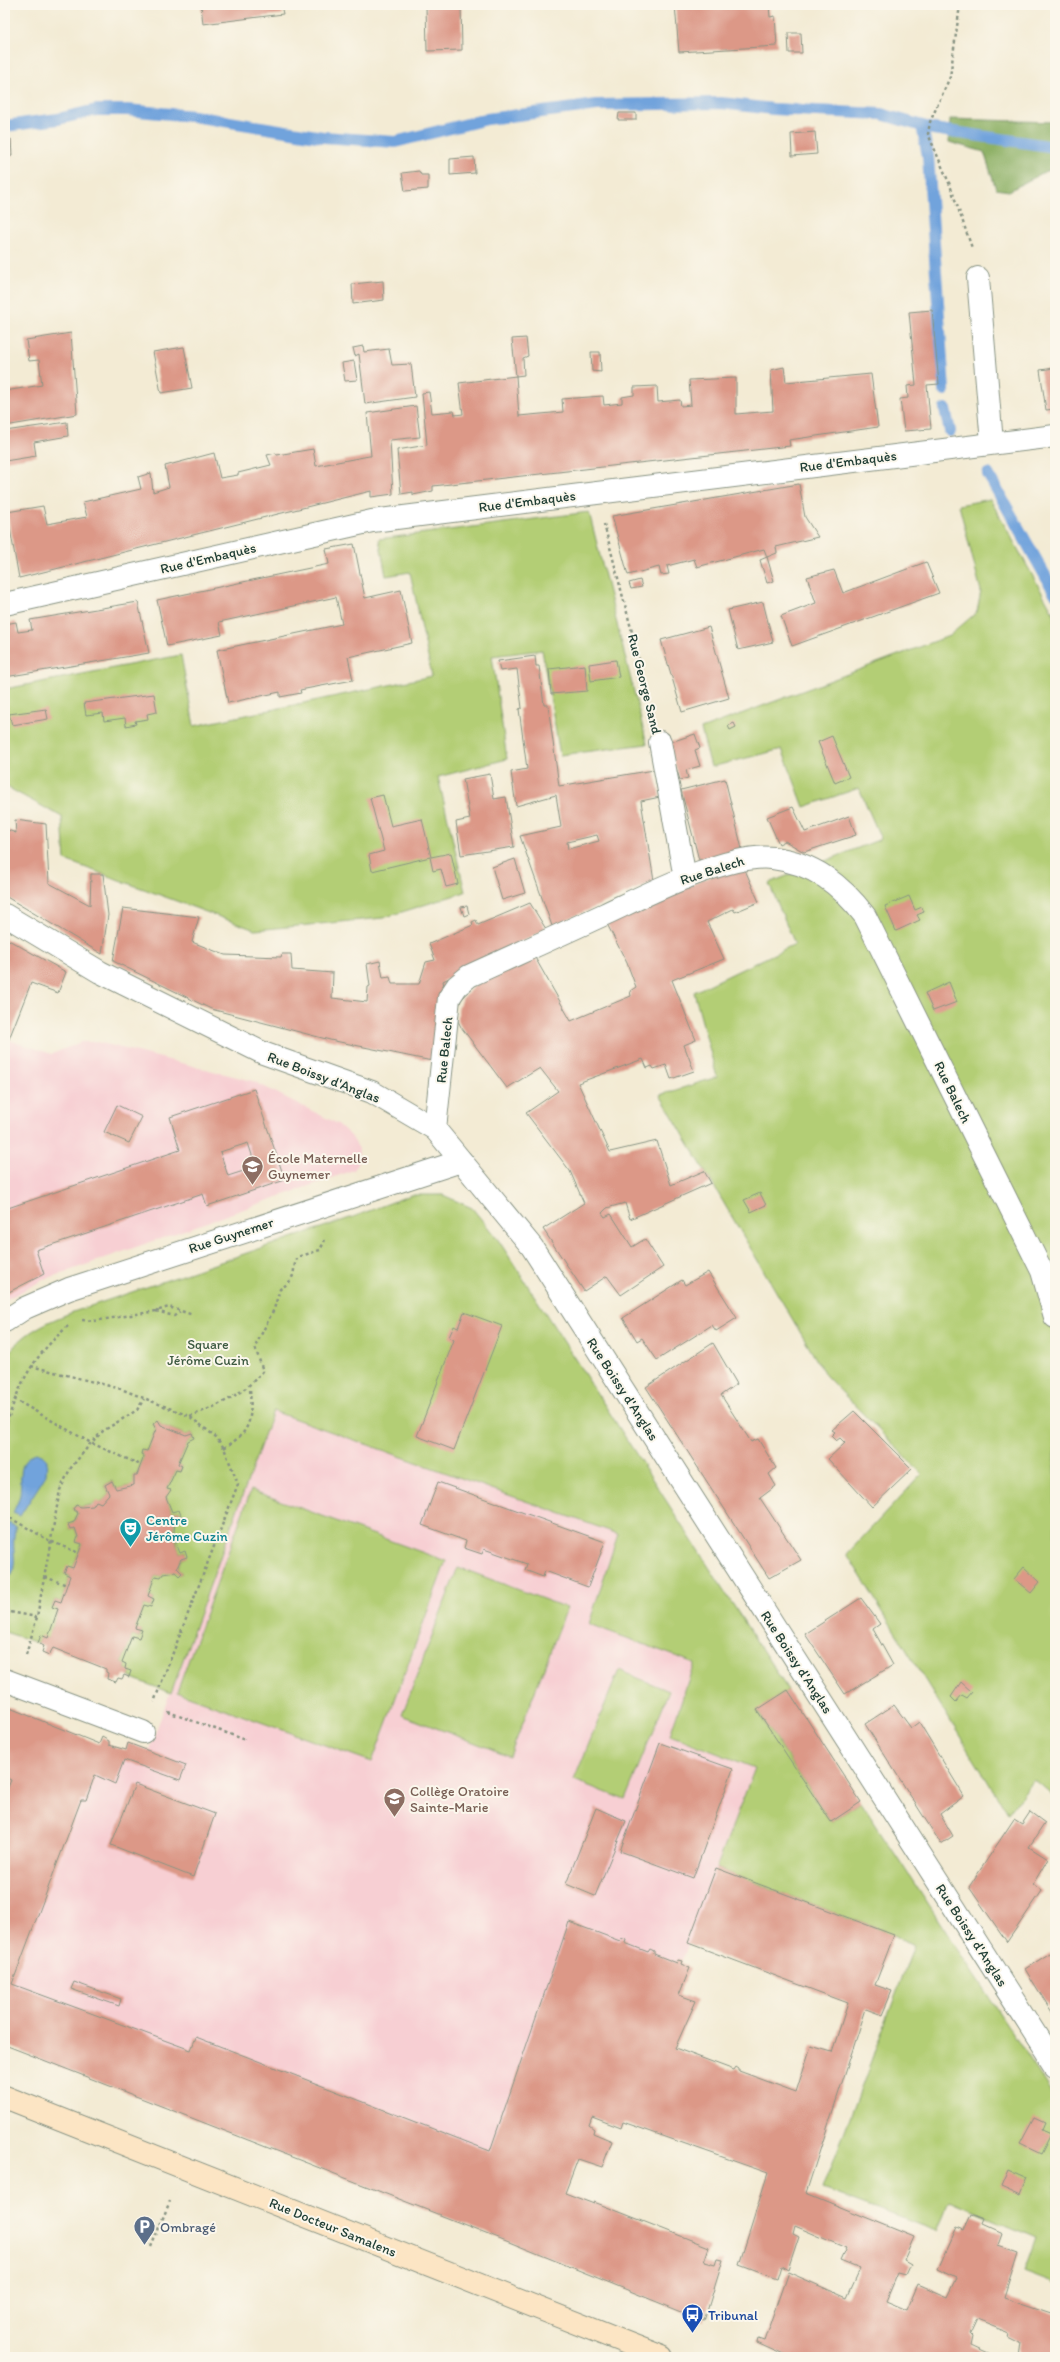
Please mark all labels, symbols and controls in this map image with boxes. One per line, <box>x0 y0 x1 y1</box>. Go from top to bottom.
street label: Rue d'Embaquès <box>799 447 898 476</box>
street label: Rue d'Embaquès <box>478 487 577 516</box>
street label: Rue d'Embaquès <box>159 539 258 578</box>
street label: Rue George Sand <box>624 632 665 736</box>
street label: Rue Balech <box>678 852 747 889</box>
street label: Rue Balech <box>433 1016 456 1084</box>
street label: Rue Boissy d'Anglas <box>265 1048 383 1107</box>
street label: Rue Balech <box>930 1059 975 1126</box>
place label: École Maternelle Guynemer <box>268 1150 368 1183</box>
school or university icon: École Maternelle Guynemer <box>240 1153 266 1186</box>
street label: Rue Guynemer <box>187 1214 276 1257</box>
street label: Rue Boissy d'Anglas <box>583 1335 662 1444</box>
park label: Square Jérôme Cuzin <box>167 1336 249 1369</box>
place label: Centre Jérôme Cuzin <box>146 1512 228 1545</box>
theatre icon: Centre Jérôme Cuzin <box>117 1515 143 1548</box>
street label: Rue Boissy d'Anglas <box>757 1608 836 1717</box>
place label: Collège Oratoire Sainte-Marie <box>410 1783 509 1816</box>
school or university icon: Collège Oratoire Sainte-Marie <box>382 1786 408 1819</box>
street label: Rue Boissy d'Anglas <box>932 1881 1011 1990</box>
street label: Rue Docteur Samalens <box>267 2194 399 2261</box>
parking icon: Ombragé <box>131 2214 157 2247</box>
place label: Ombragé <box>160 2219 216 2236</box>
bus stop icon: Tribunal <box>680 2302 706 2335</box>
place label: Tribunal <box>708 2307 758 2324</box>

